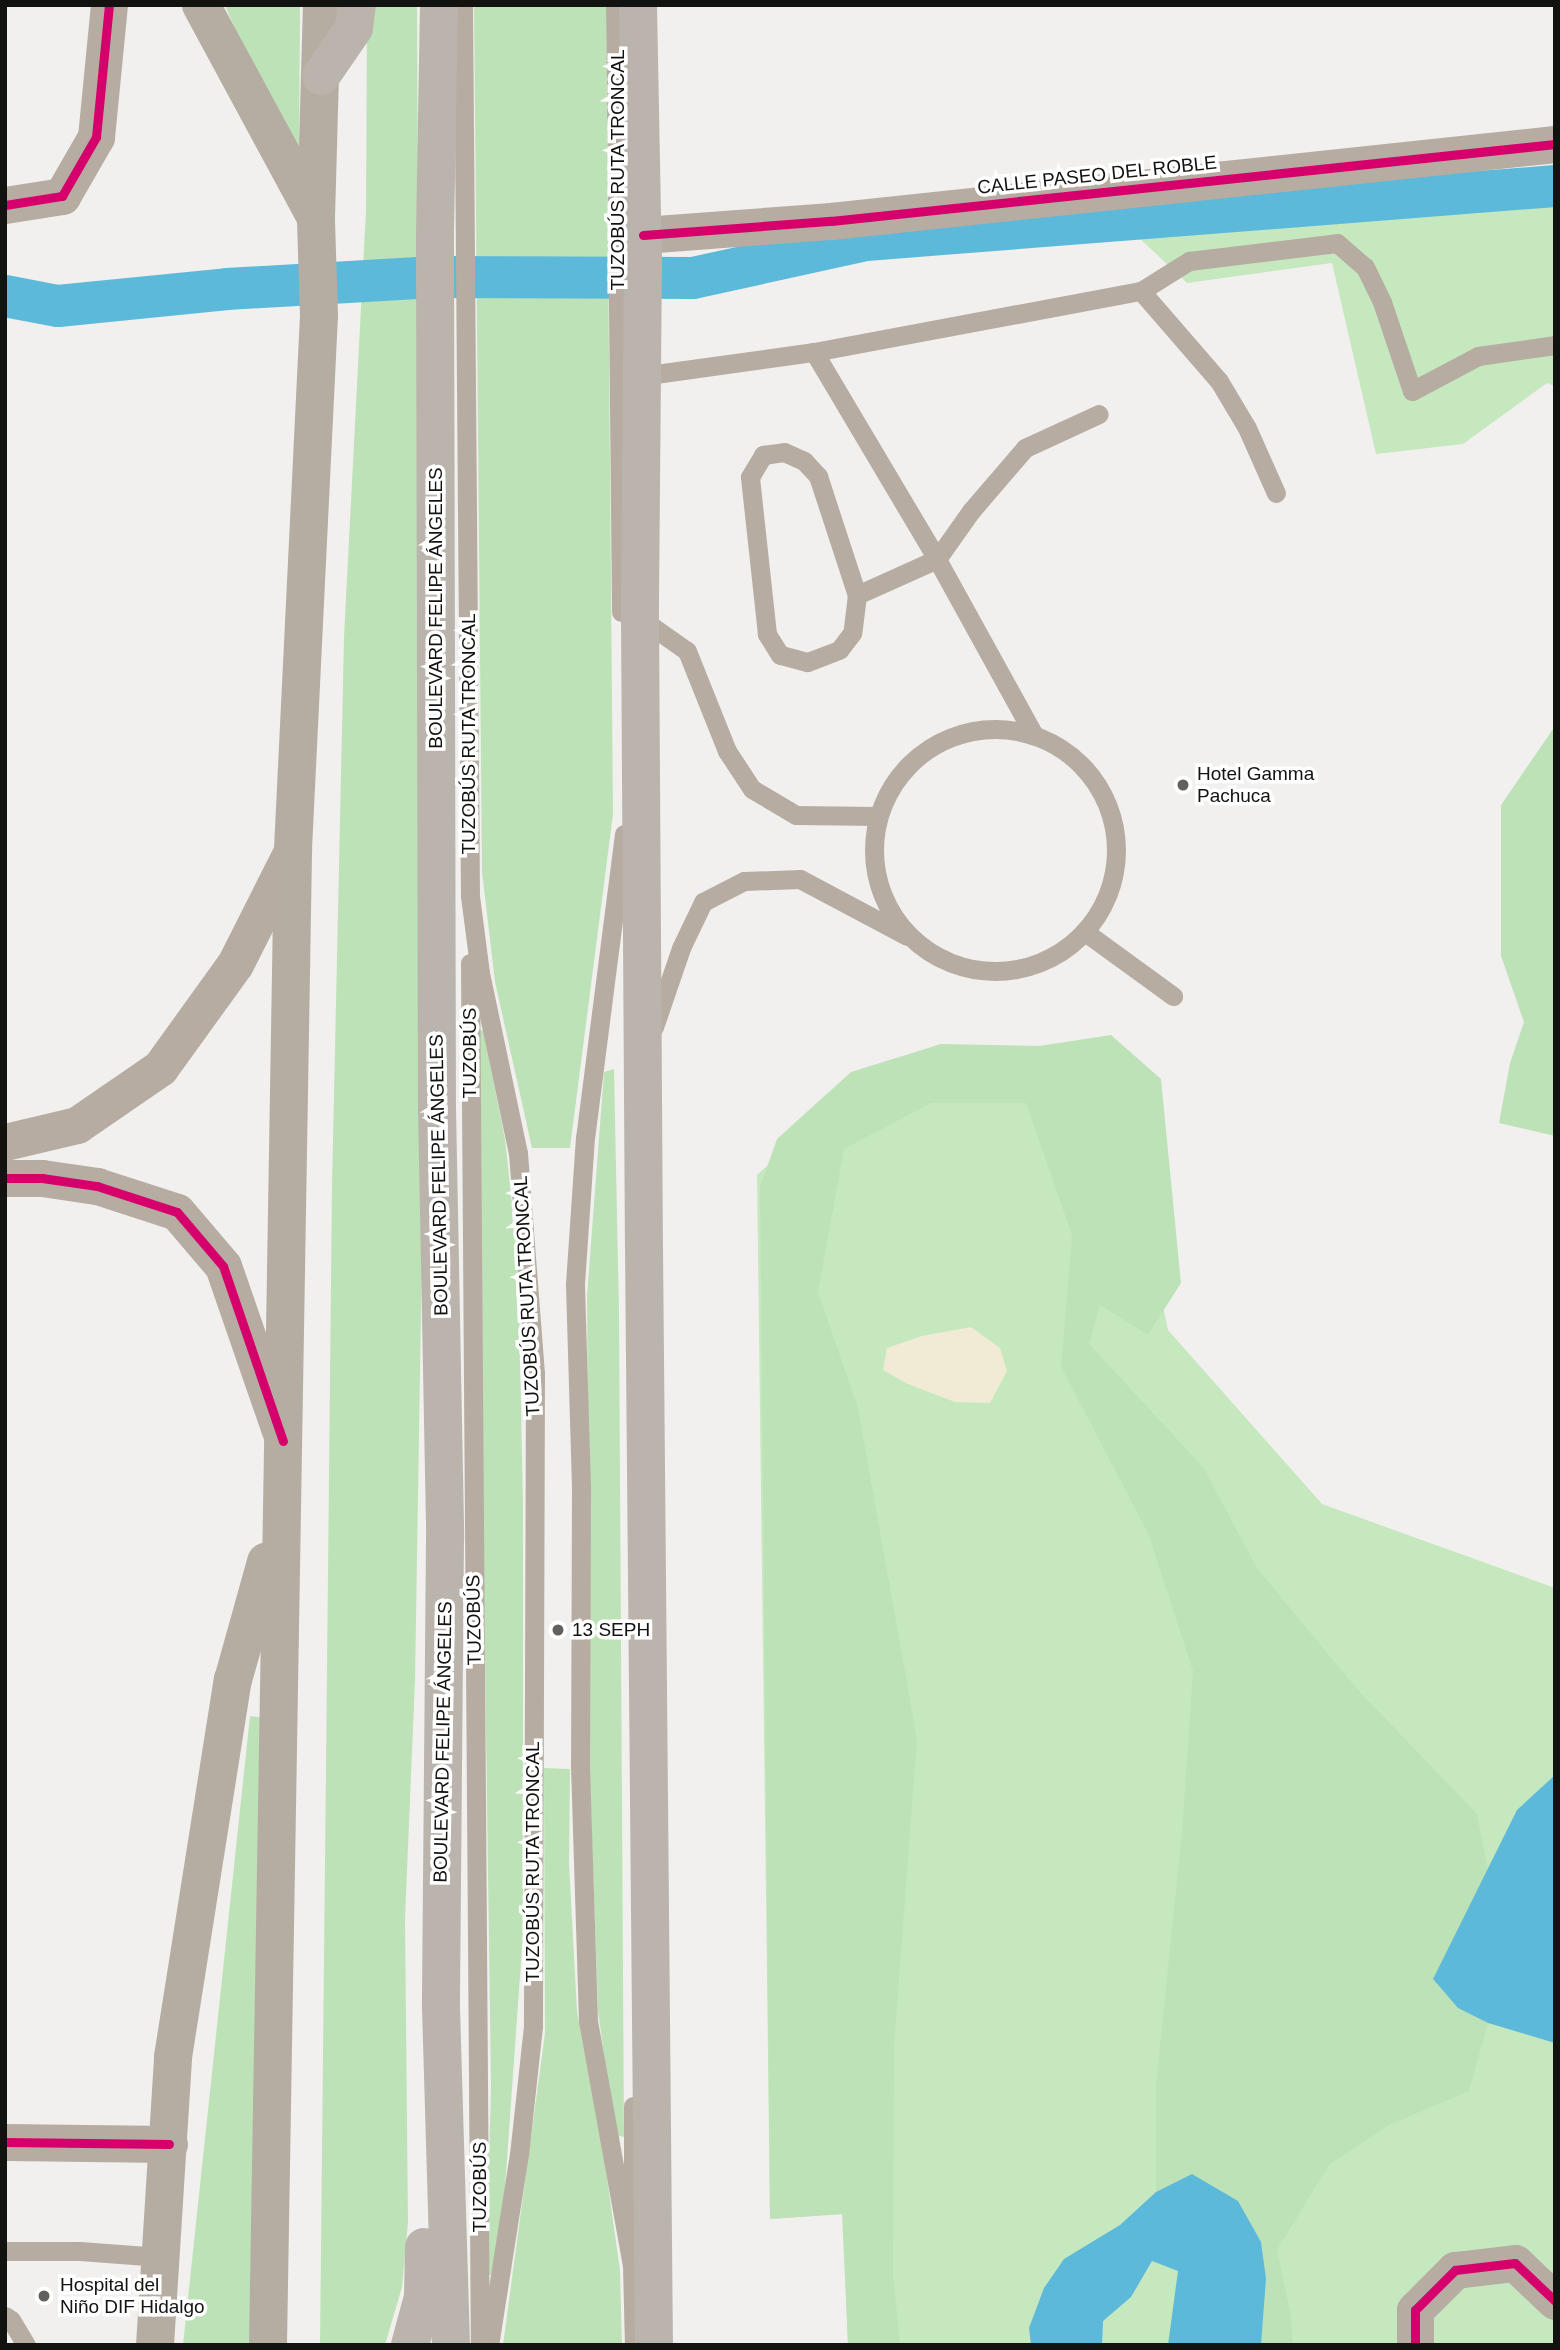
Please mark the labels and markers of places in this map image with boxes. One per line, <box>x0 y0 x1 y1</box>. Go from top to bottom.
place label: Hotel Gamma Pachuca <box>1197 763 1314 807</box>
marker: Hotel Gamma Pachuca <box>1175 777 1191 793</box>
place label: 13 SEPH <box>572 1619 650 1641</box>
marker: 13 SEPH <box>550 1622 566 1638</box>
place label: Hospital del Niño DIF Hidalgo <box>60 2274 205 2318</box>
marker: Hospital del Niño DIF Hidalgo <box>34 2286 54 2306</box>

